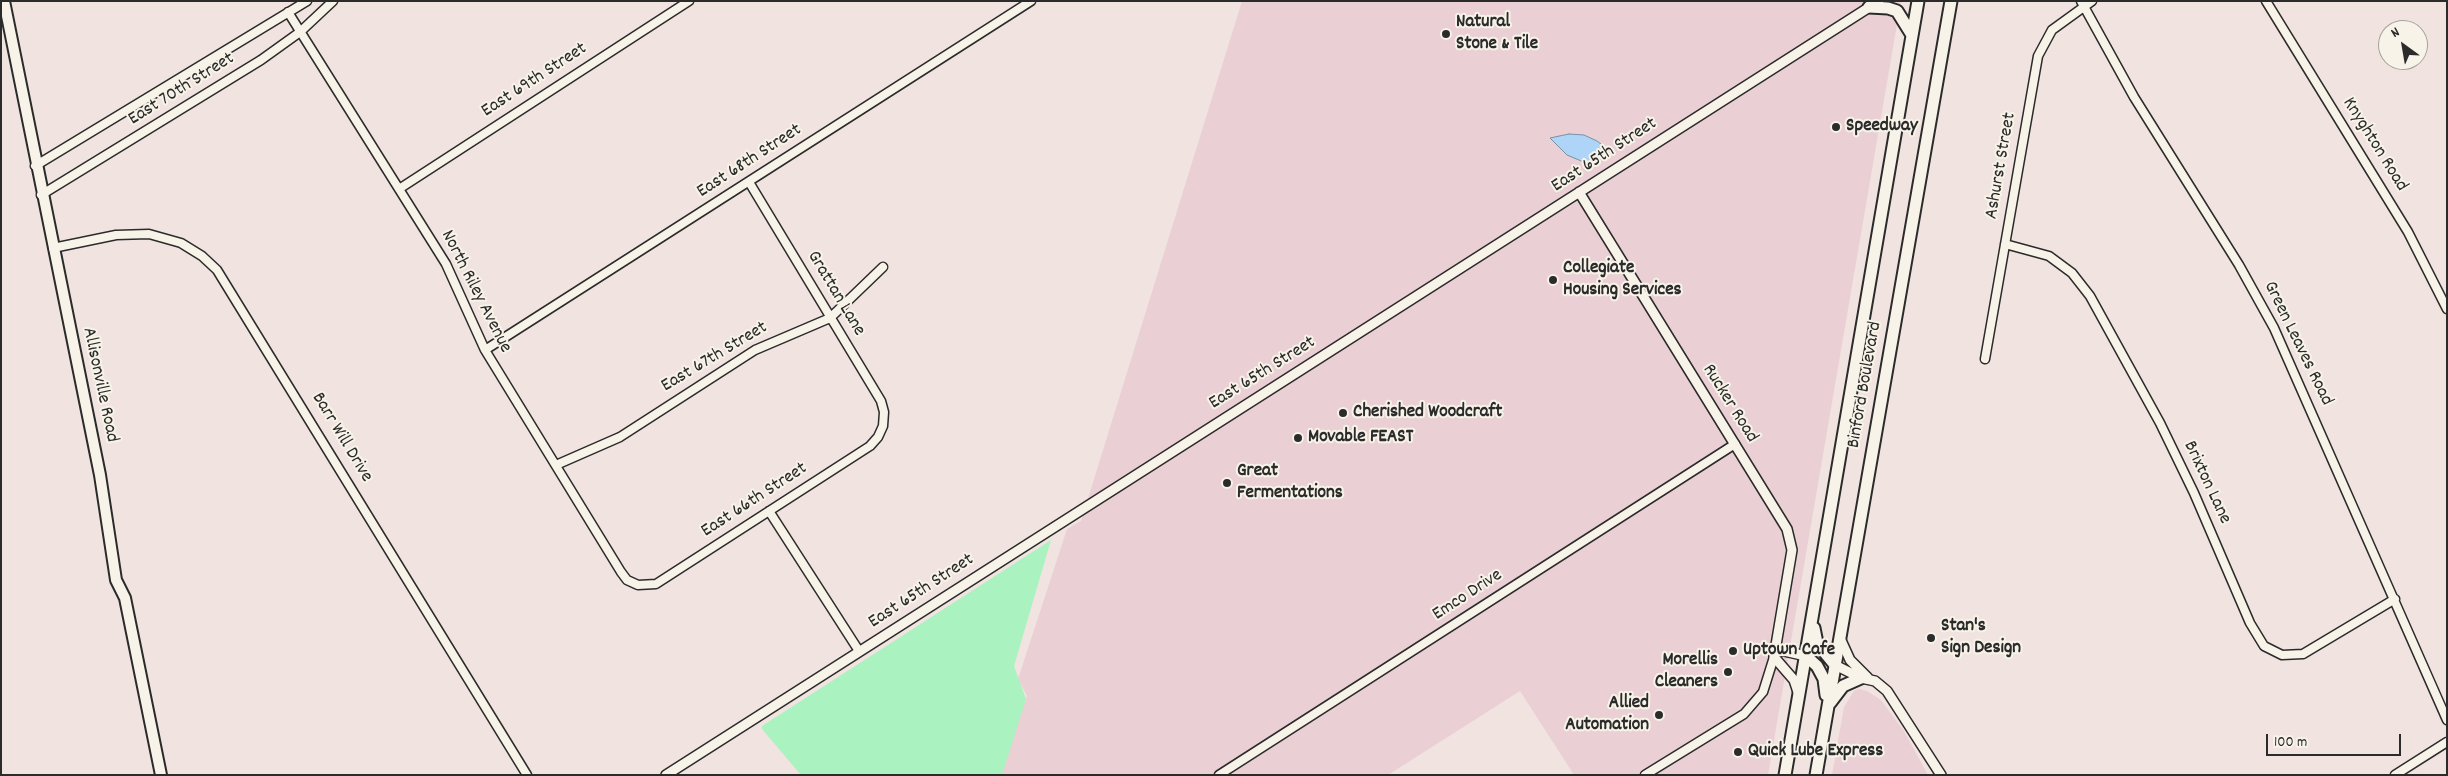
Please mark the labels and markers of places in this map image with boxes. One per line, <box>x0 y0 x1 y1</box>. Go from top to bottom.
place label: Natural Stone & Tile <box>1456 12 1538 56</box>
marker: Natural Stone & Tile <box>1440 28 1452 40</box>
place label: Speedway <box>1846 116 1918 138</box>
marker: Speedway <box>1830 121 1842 133</box>
place label: Collegiate Housing Services <box>1563 258 1681 302</box>
marker: Collegiate Housing Services <box>1547 274 1559 286</box>
place label: Cherished Woodcraft <box>1353 402 1502 424</box>
marker: Cherished Woodcraft <box>1337 407 1349 419</box>
place label: Movable FEAST <box>1308 427 1413 449</box>
marker: Movable FEAST <box>1292 432 1304 444</box>
place label: Great Fermentations <box>1237 461 1343 505</box>
marker: Great Fermentations <box>1221 477 1233 489</box>
place label: Stan's Sign Design <box>1941 616 2021 660</box>
marker: Stan's Sign Design <box>1925 632 1937 644</box>
place label: Uptown Cafe <box>1743 640 1835 662</box>
marker: Uptown Cafe <box>1727 645 1739 657</box>
place label: Morellis Cleaners <box>1655 650 1718 694</box>
marker: Morellis Cleaners <box>1722 666 1734 678</box>
place label: Allied Automation <box>1565 693 1649 737</box>
marker: Allied Automation <box>1653 709 1665 721</box>
place label: Quick Lube Express <box>1748 741 1883 763</box>
marker: Quick Lube Express <box>1732 746 1744 758</box>

